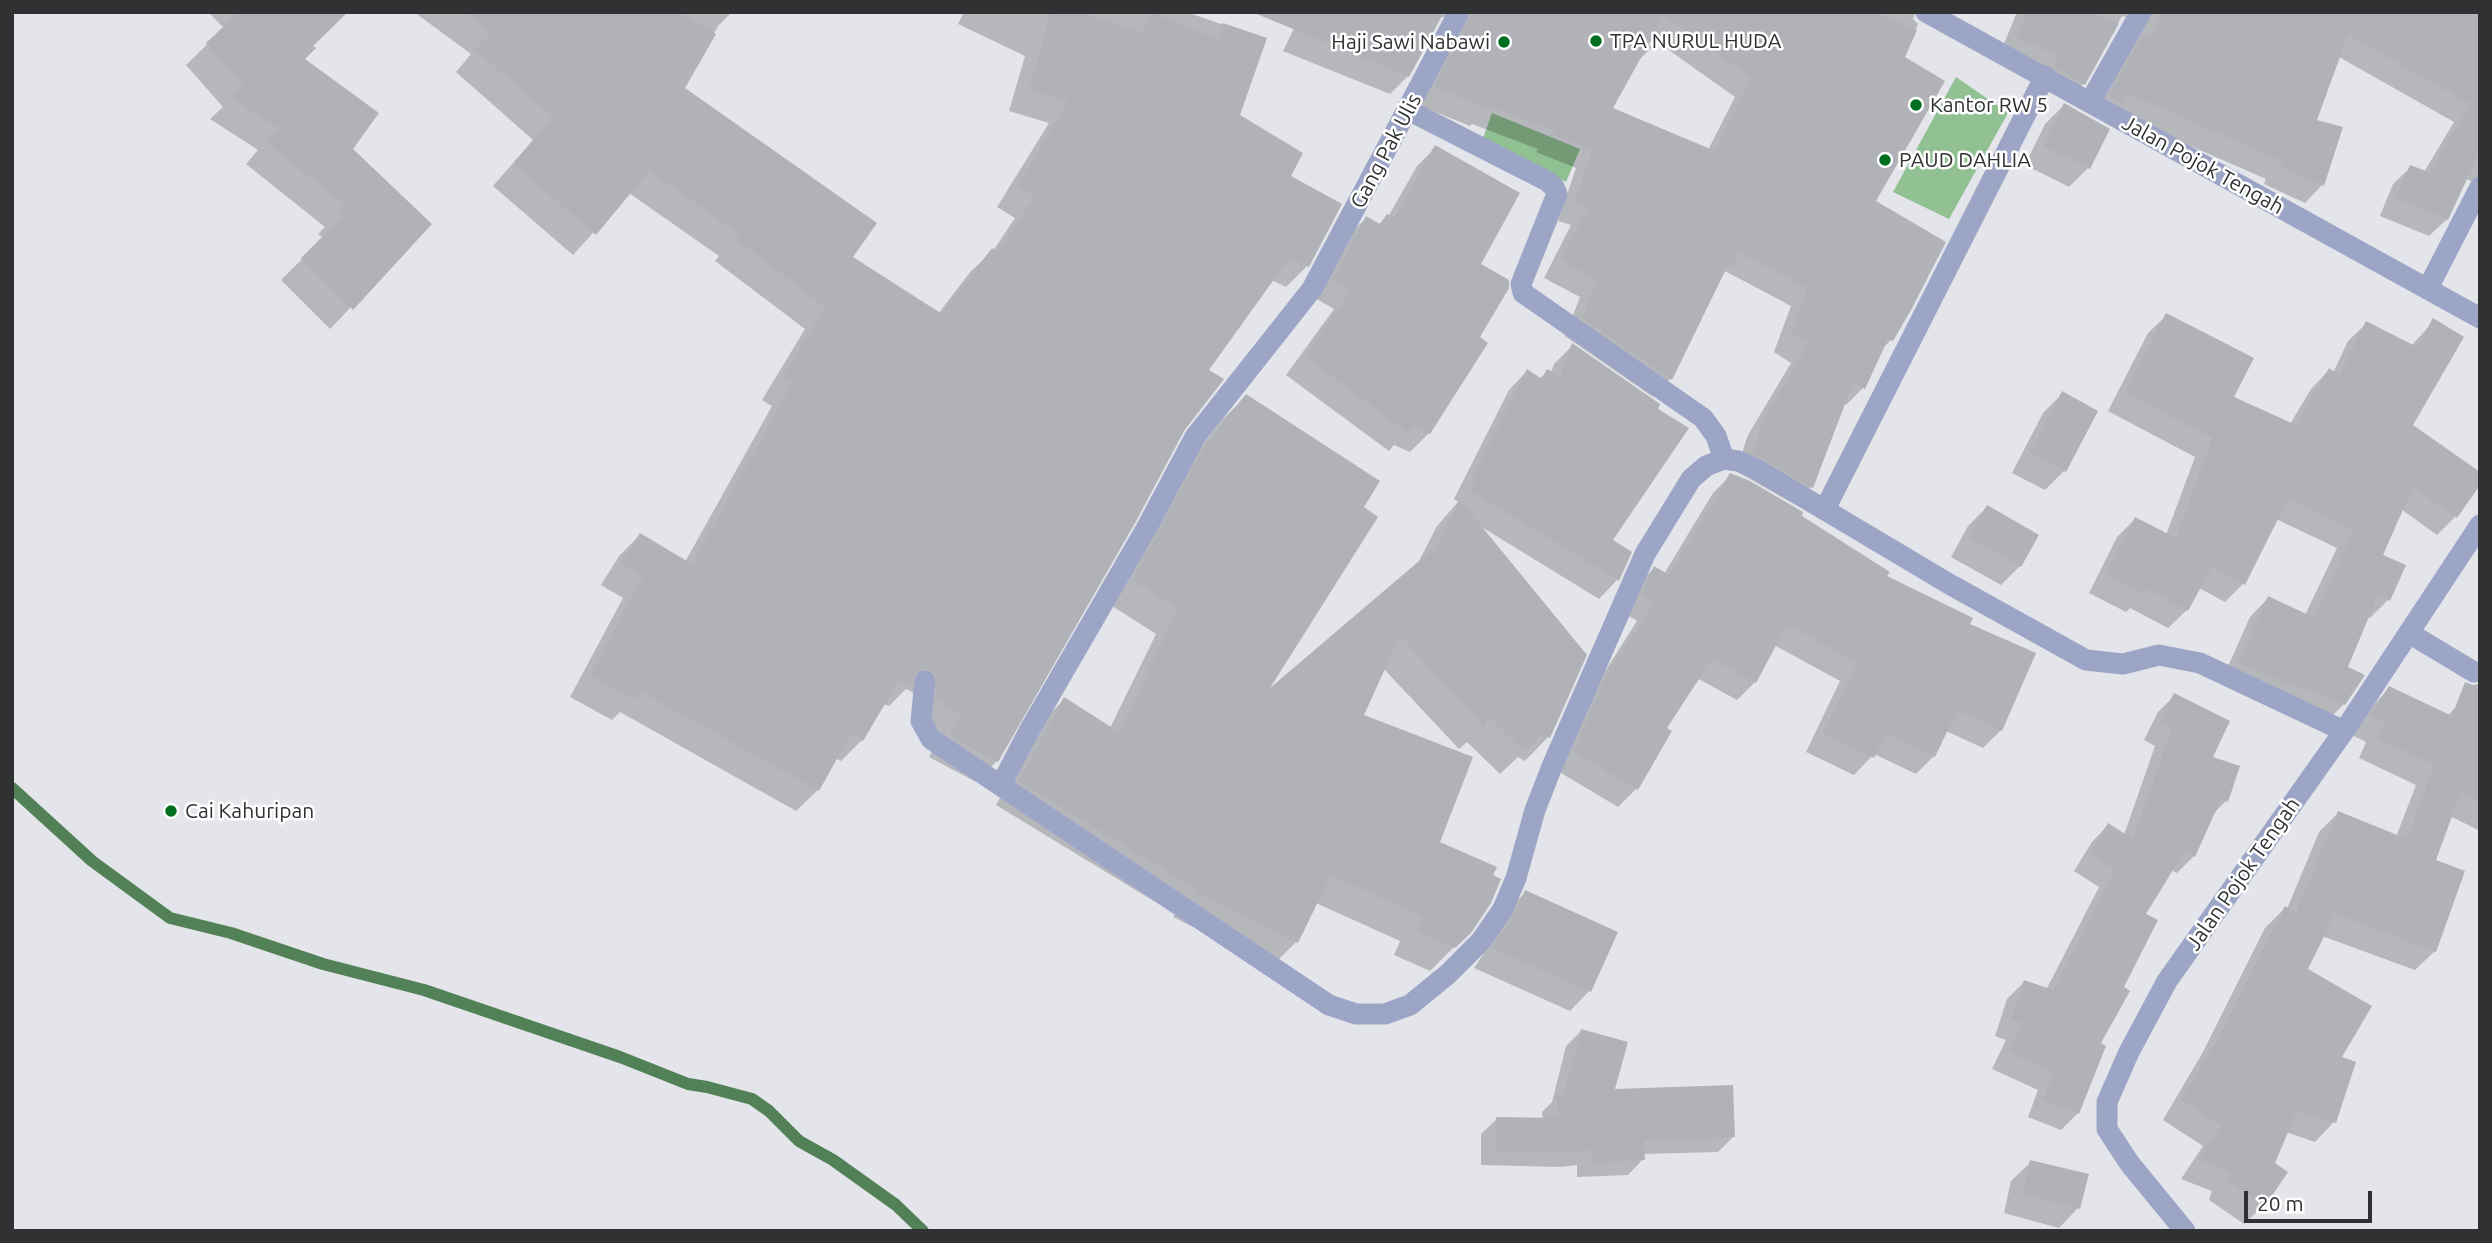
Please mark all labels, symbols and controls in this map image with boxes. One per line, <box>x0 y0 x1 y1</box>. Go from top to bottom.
place label: TPA NURUL HUDA <box>1610 28 1781 54</box>
place label: Haji Sawi Nabawi <box>1331 29 1490 55</box>
marker: TPA NURUL HUDA <box>1588 33 1604 49</box>
marker: Haji Sawi Nabawi <box>1496 34 1512 50</box>
street label: Gang Pak Ulis <box>1345 89 1427 213</box>
place label: Kantor RW 5 <box>1930 92 2048 118</box>
marker: Kantor RW 5 <box>1908 97 1924 113</box>
street label: Jalan Pojok Tengah <box>2118 110 2288 220</box>
place label: PAUD DAHLIA <box>1899 147 2031 173</box>
marker: PAUD DAHLIA <box>1877 152 1893 168</box>
street label: Jalan Pojok Tengah <box>2181 793 2305 955</box>
place label: Cai Kahuripan <box>185 798 314 824</box>
marker: Cai Kahuripan <box>163 803 179 819</box>
scale bar <box>2247 1176 2375 1220</box>
text: 20 m <box>2257 1191 2304 1215</box>

